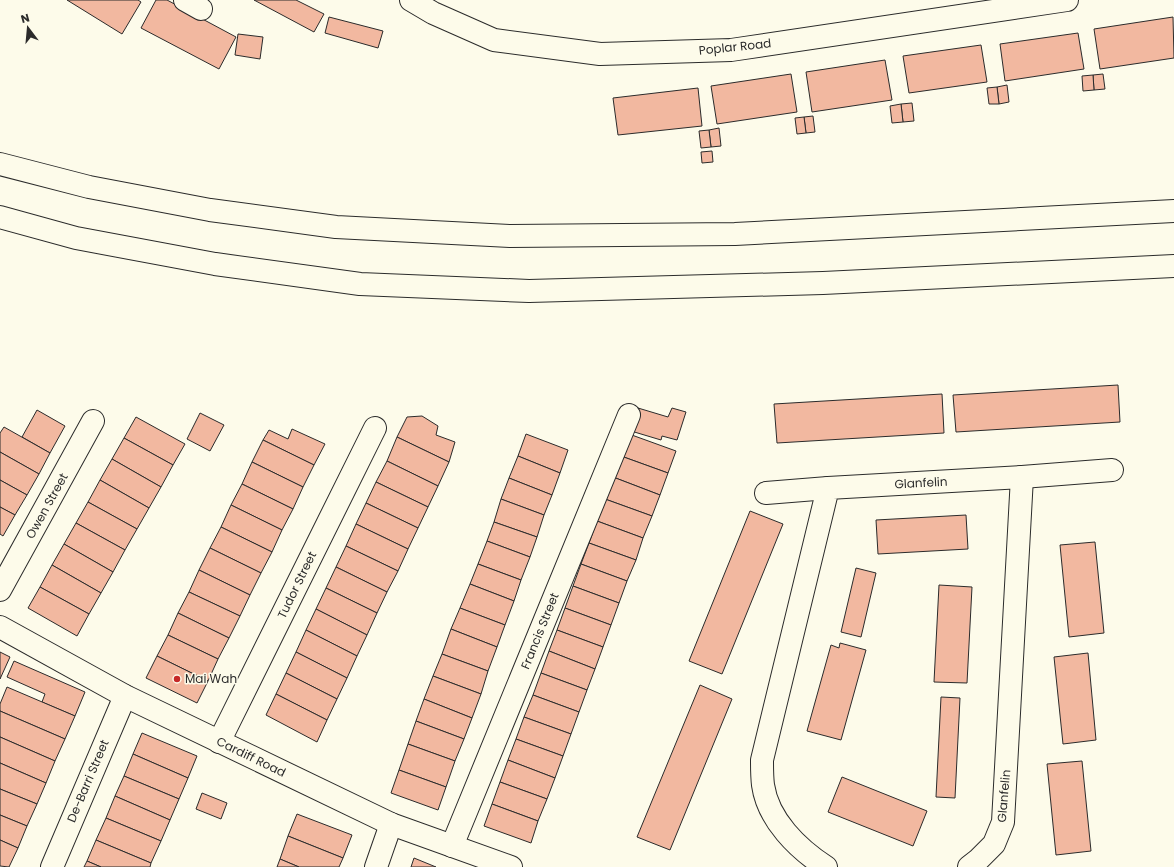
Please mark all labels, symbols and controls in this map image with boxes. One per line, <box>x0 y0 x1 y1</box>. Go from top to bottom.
north arrow <box>8 8 48 48</box>
text: N <box>19 10 31 27</box>
street label: Poplar Road <box>698 34 772 59</box>
street label: Owen Street <box>21 470 72 542</box>
street label: Glanfelin <box>894 473 948 492</box>
street label: Tudor Street <box>273 548 320 621</box>
street label: Francis Street <box>516 590 563 672</box>
place label: Mai Wah <box>185 670 237 687</box>
marker: Mai Wah <box>172 674 182 684</box>
street label: Cardiff Road <box>214 732 289 781</box>
street label: De-Barri Street <box>62 737 113 825</box>
street label: Glanfelin <box>993 769 1014 823</box>

